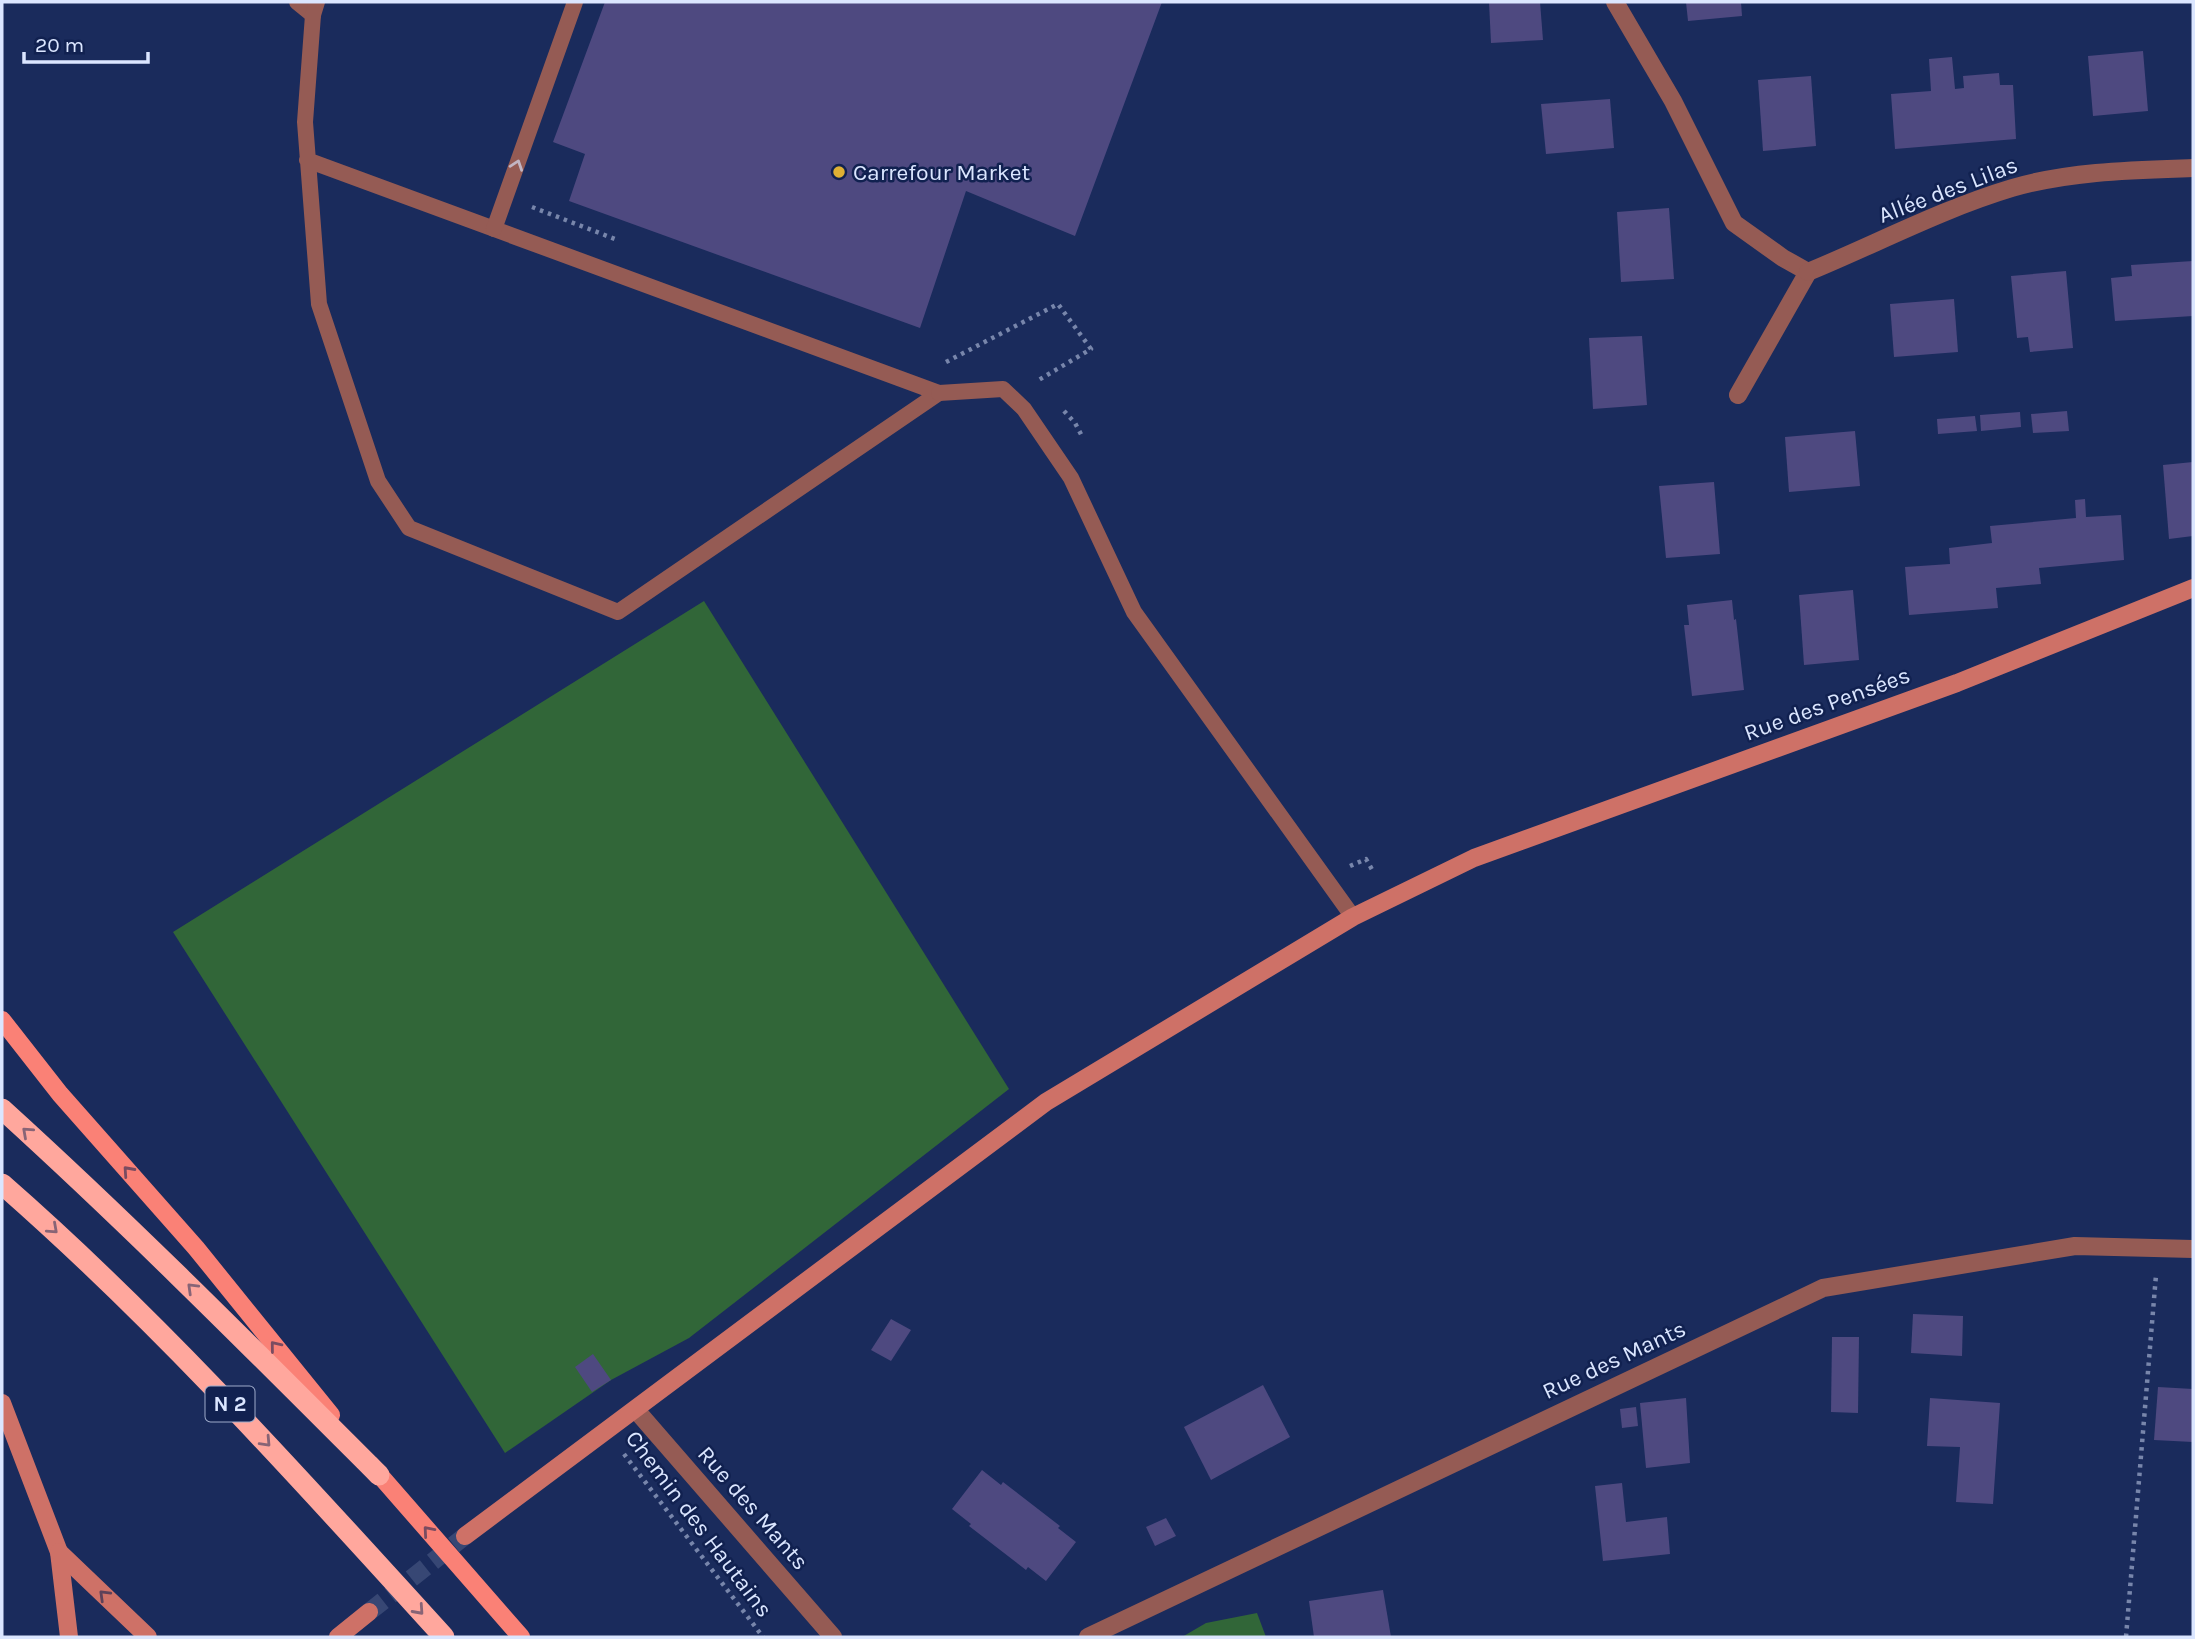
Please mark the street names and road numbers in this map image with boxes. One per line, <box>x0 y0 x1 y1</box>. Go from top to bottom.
street label: Allée des Lilas <box>1875 151 2021 229</box>
street label: Rue des Pensées <box>1740 661 1914 747</box>
street label: Rue des Mants <box>1538 1315 1690 1405</box>
road number: N 2 <box>205 1386 254 1422</box>
street label: Chemin des Hautains <box>620 1425 778 1623</box>
street label: Rue des Mants <box>692 1441 814 1575</box>

